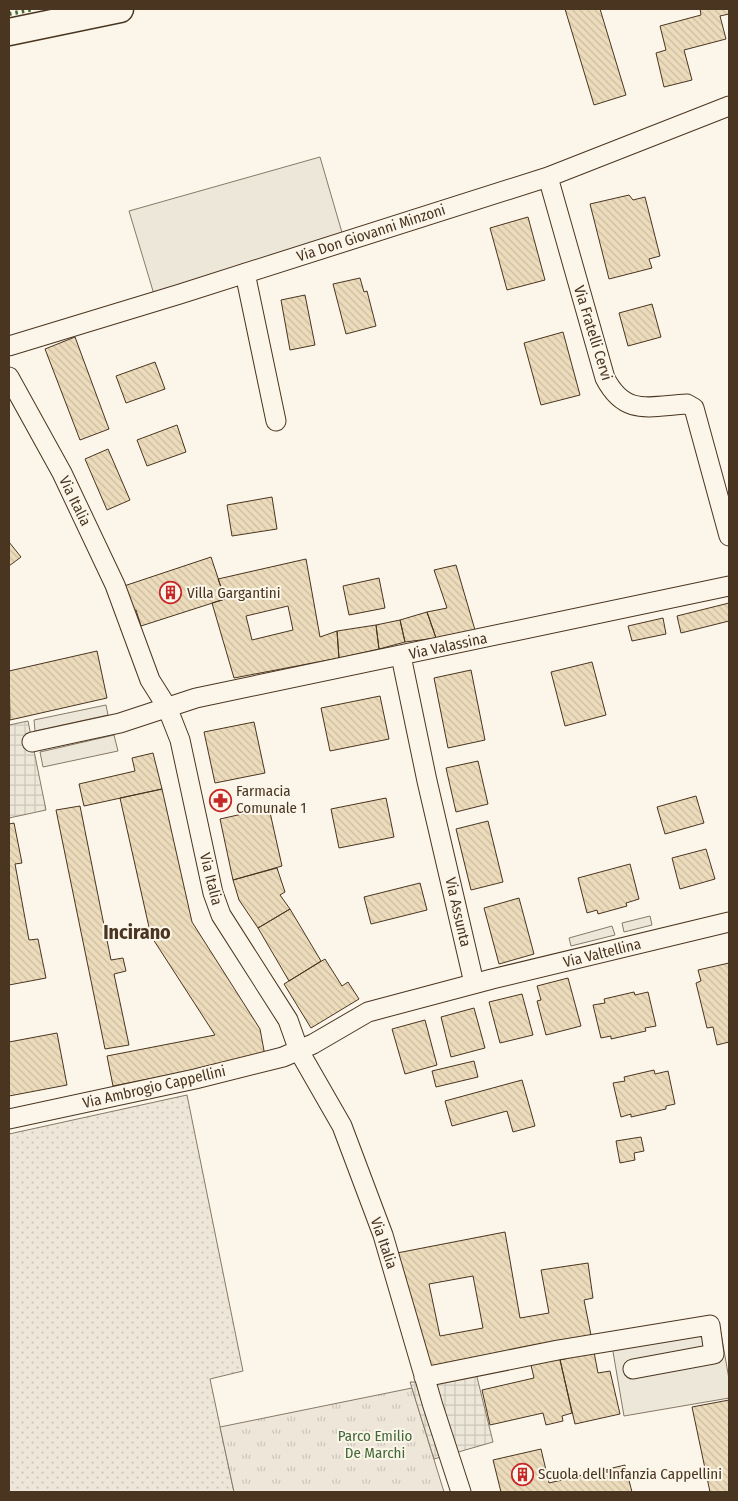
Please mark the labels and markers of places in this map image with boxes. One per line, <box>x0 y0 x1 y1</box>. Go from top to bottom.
building icon: Villa Gargantini <box>159 581 183 605</box>
place label: Villa Gargantini <box>187 584 281 602</box>
place label: Farmacia Comunale 1 <box>236 782 306 817</box>
pharmacy icon: Farmacia Comunale 1 <box>208 788 232 812</box>
building icon: Scuola dell'Infanzia Cappellini <box>510 1462 534 1486</box>
place label: Scuola dell'Infanzia Cappellini <box>538 1465 722 1483</box>

